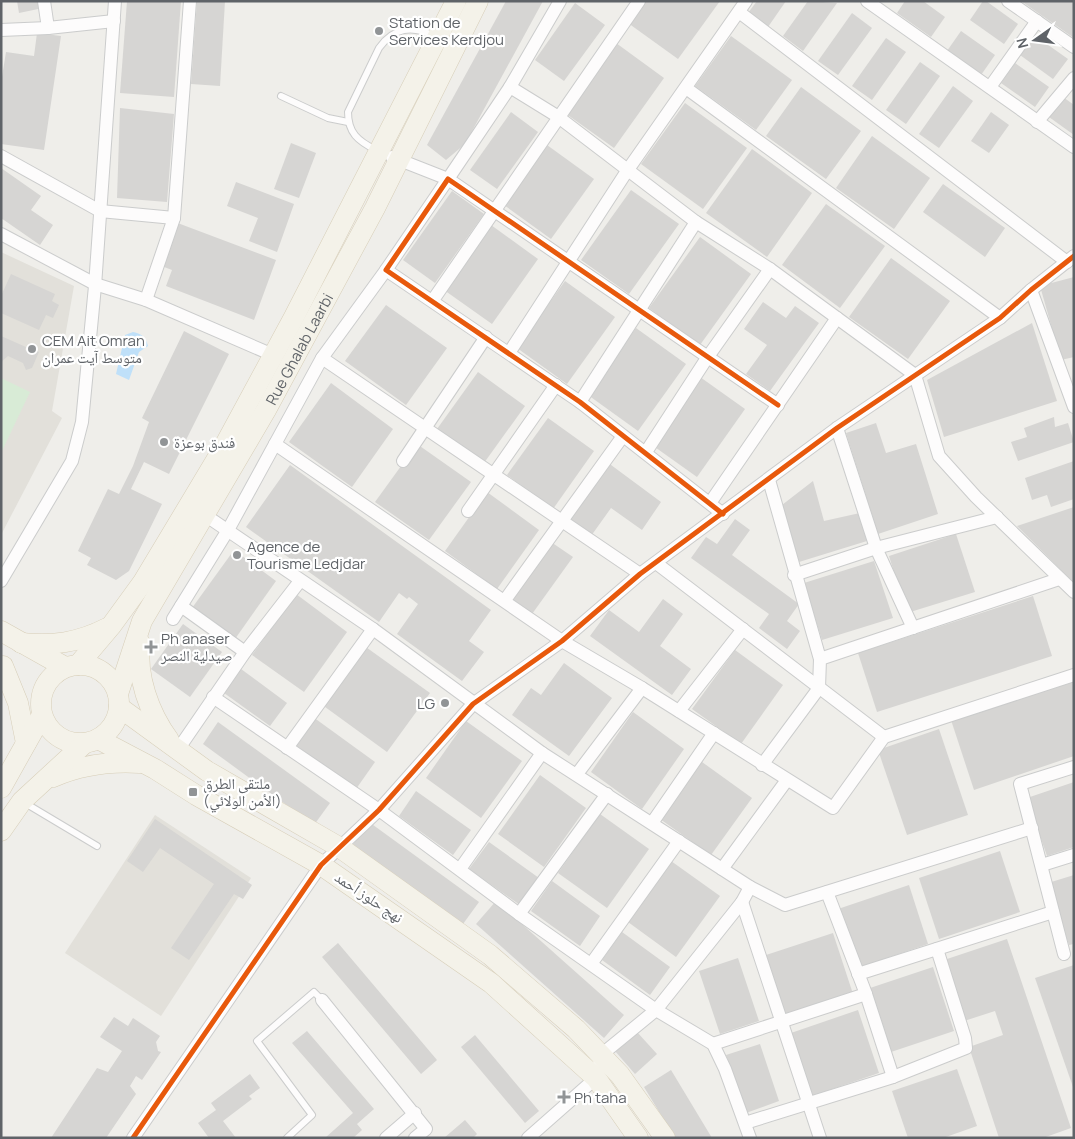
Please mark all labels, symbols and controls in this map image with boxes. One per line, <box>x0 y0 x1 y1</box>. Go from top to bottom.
place label: Station de Services Kerdjou <box>389 12 504 50</box>
north arrow <box>1010 15 1060 65</box>
marker: Station de Services Kerdjou <box>373 25 385 37</box>
text: N <box>1011 36 1032 50</box>
street label: Rue Ghalab Laarbi <box>260 289 338 408</box>
place label: CEM Ait Omran متوسط آيت عمران <box>42 330 145 368</box>
marker: CEM Ait Omran متوسط آيت عمران <box>26 343 38 355</box>
place label: فندق بوعزة <box>174 432 235 453</box>
marker: فندق بوعزة <box>158 436 170 448</box>
place label: Agence de Tourisme Ledjdar <box>247 536 366 574</box>
marker: Agence de Tourisme Ledjdar <box>231 549 243 561</box>
place label: Ph anaser صيدلية النصر <box>160 628 233 666</box>
marker: Ph anaser صيدلية النصر <box>145 641 157 653</box>
place label: LG <box>417 693 435 714</box>
marker: LG <box>439 697 451 709</box>
place label: ملتقى الطرق (الأمن الولائي) <box>203 773 282 812</box>
marker: ملتقى الطرق (الأمن الولائي) <box>187 786 199 798</box>
street label: نهج حلوز أحمد <box>331 866 407 928</box>
place label: Ph taha <box>574 1087 627 1108</box>
marker: Ph taha <box>558 1091 570 1103</box>

